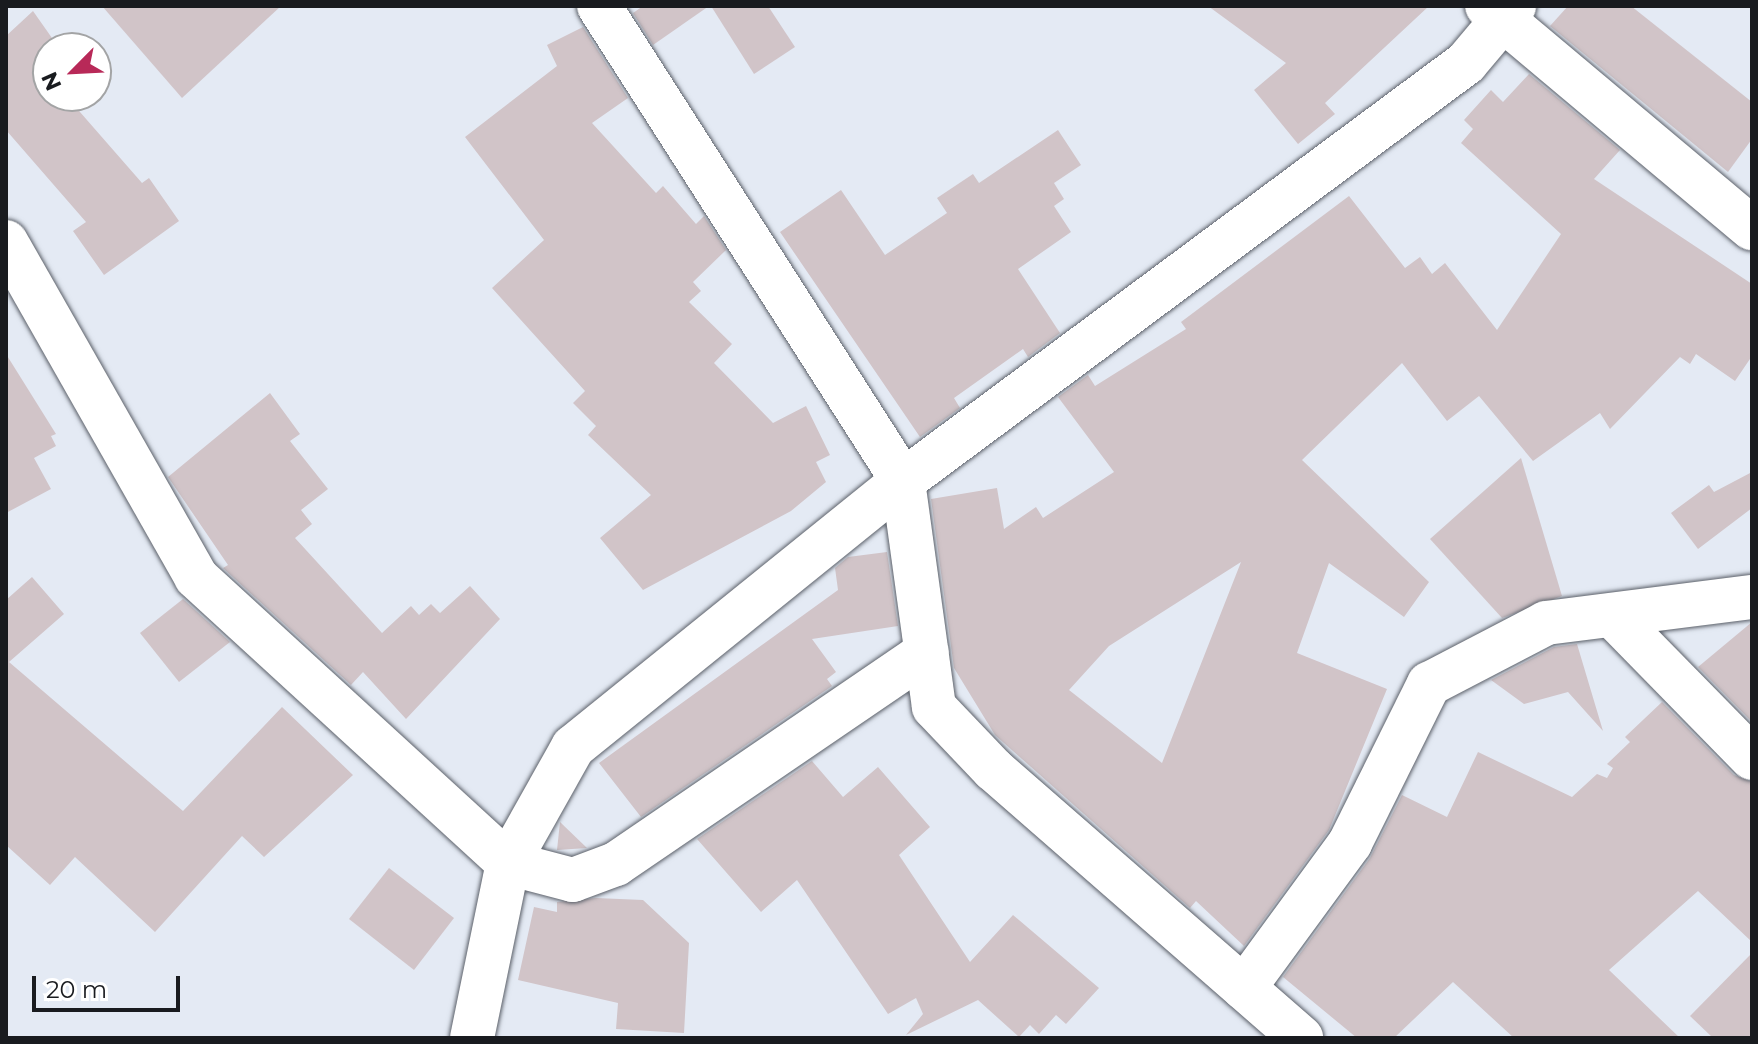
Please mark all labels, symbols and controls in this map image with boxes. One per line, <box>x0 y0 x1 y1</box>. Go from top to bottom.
north arrow <box>32 32 112 112</box>
text: N <box>35 68 67 95</box>
scale bar <box>36 960 184 1010</box>
text: 20 m <box>46 975 107 1004</box>

